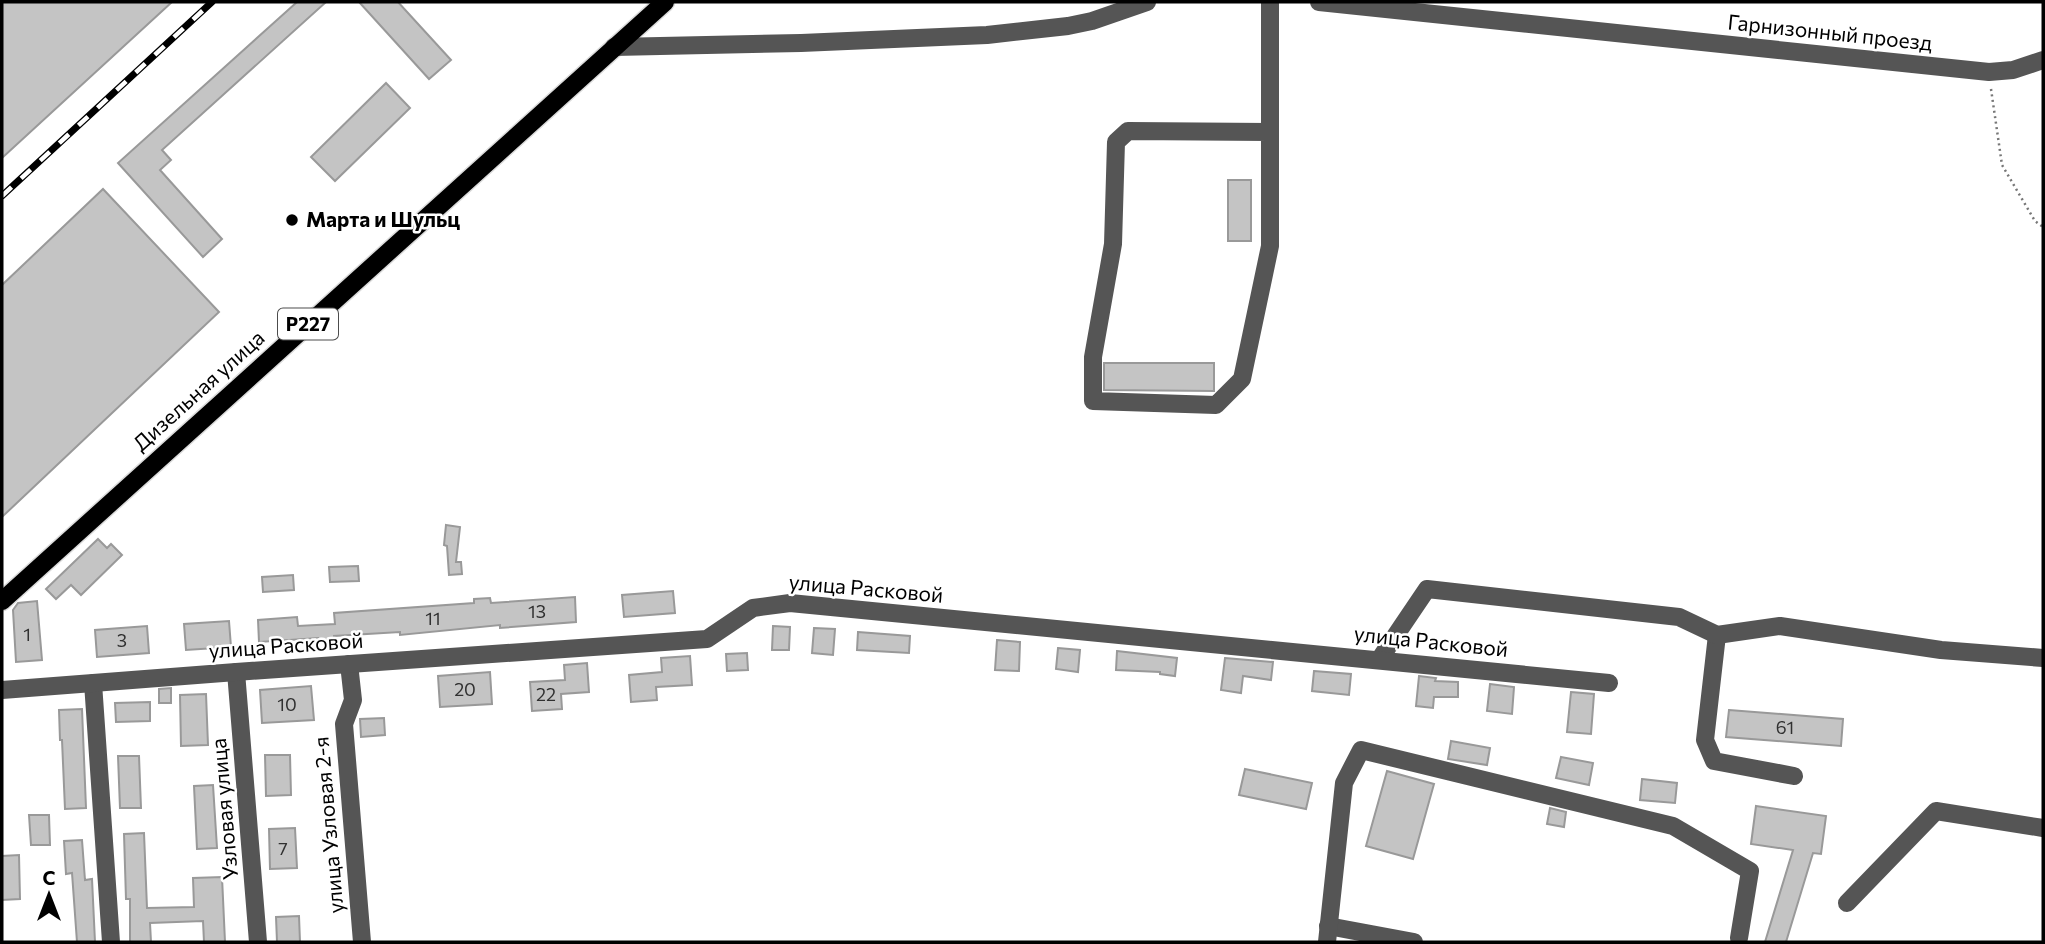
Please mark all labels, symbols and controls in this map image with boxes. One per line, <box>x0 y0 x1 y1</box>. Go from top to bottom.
street label: Гарнизонный проезд <box>1727 8 1934 55</box>
place label: Марта и Шульц <box>306 206 460 231</box>
marker: Марта и Шульц <box>284 212 300 228</box>
road number: Р227 <box>278 308 338 340</box>
street label: Дизельная улица <box>127 324 269 455</box>
street label: улица Расковой <box>788 568 944 607</box>
house number: 13 <box>528 600 546 622</box>
house number: 11 <box>425 607 441 629</box>
street label: улица Расковой <box>1353 620 1510 661</box>
house number: 1 <box>23 623 31 645</box>
street label: улица Расковой <box>208 627 364 662</box>
house number: 3 <box>117 629 127 651</box>
house number: 20 <box>454 678 476 700</box>
house number: 22 <box>536 683 556 705</box>
house number: 10 <box>277 693 297 715</box>
house number: 61 <box>1776 716 1794 738</box>
street label: улица Узловая 2-я <box>307 736 348 915</box>
street label: Узловая улица <box>205 737 242 881</box>
house number: 7 <box>278 837 288 859</box>
north arrow <box>14 860 84 930</box>
text: С <box>43 866 56 889</box>

